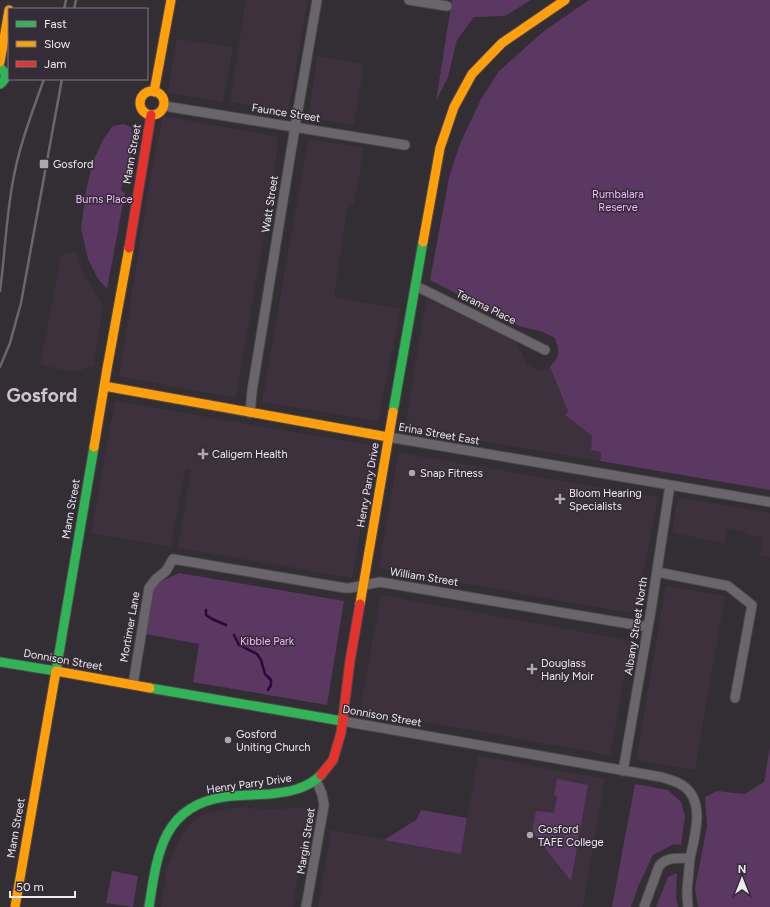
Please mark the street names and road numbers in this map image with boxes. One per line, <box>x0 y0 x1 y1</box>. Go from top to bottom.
street label: Faunce Street <box>251 101 321 125</box>
street label: Mann Street <box>120 123 144 185</box>
street label: Watt Street <box>259 175 281 233</box>
street label: Terama Place <box>454 287 518 327</box>
street label: Erina Street East <box>397 420 481 448</box>
street label: Henry Parry Drive <box>354 442 382 528</box>
street label: Mann Street <box>59 478 83 540</box>
street label: William Street <box>389 565 459 589</box>
street label: Albany Street North <box>622 576 650 676</box>
street label: Mortimer Lane <box>117 591 143 663</box>
street label: Donnison Street <box>23 647 103 673</box>
street label: Donnison Street <box>342 703 422 729</box>
street label: Henry Parry Drive <box>206 772 292 796</box>
street label: Mann Street <box>4 797 28 859</box>
street label: Margin Street <box>294 807 318 875</box>

